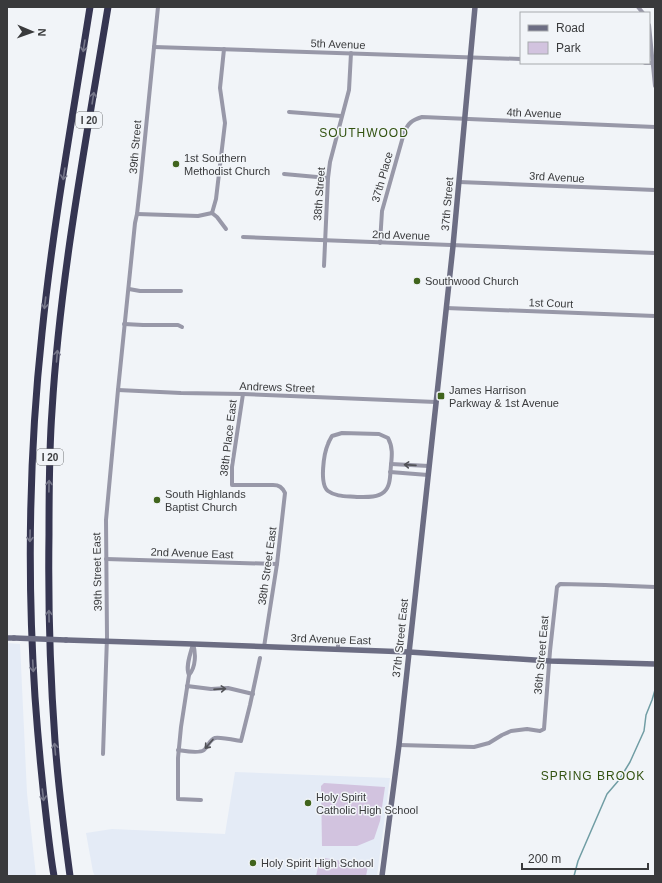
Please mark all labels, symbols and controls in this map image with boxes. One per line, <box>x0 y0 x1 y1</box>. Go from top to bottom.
north arrow <box>12 12 52 52</box>
legend <box>520 12 650 64</box>
text: Road <box>556 21 585 35</box>
text: N <box>36 28 48 37</box>
street label: 5th Avenue <box>310 37 366 51</box>
one-way arrow <box>80 39 88 52</box>
text: Park <box>556 41 582 55</box>
one-way arrow <box>89 92 97 105</box>
street label: 4th Avenue <box>506 106 562 120</box>
road number: I 20 <box>76 112 102 128</box>
street label: 39th Street <box>127 120 143 174</box>
district label: SOUTHWOOD <box>319 126 409 140</box>
street label: 37th Place <box>369 150 395 204</box>
place label: 1st Southern Methodist Church <box>184 152 270 177</box>
marker: 1st Southern Methodist Church <box>171 159 181 169</box>
one-way arrow <box>60 167 68 180</box>
street label: 38th Street <box>311 167 327 221</box>
street label: 3rd Avenue <box>529 170 585 184</box>
street label: 37th Street <box>439 177 455 231</box>
street label: 2nd Avenue <box>372 228 430 242</box>
place label: Southwood Church <box>425 275 519 287</box>
marker: Southwood Church <box>412 276 422 286</box>
one-way arrow <box>41 296 49 309</box>
street label: 1st Court <box>528 296 574 310</box>
one-way arrow <box>53 350 60 363</box>
street label: Andrews Street <box>239 380 315 394</box>
place label: James Harrison Parkway & 1st Avenue <box>449 384 559 409</box>
marker: James Harrison Parkway & 1st Avenue <box>436 391 446 401</box>
street label: 38th Place East <box>217 399 239 477</box>
road number: I 20 <box>37 449 63 465</box>
one-way arrow <box>404 462 417 469</box>
one-way arrow <box>46 480 53 493</box>
place label: South Highlands Baptist Church <box>165 488 246 513</box>
marker: South Highlands Baptist Church <box>152 495 162 505</box>
street label: 38th Street East <box>256 526 278 606</box>
one-way arrow <box>26 529 34 542</box>
street label: 39th Street East <box>90 532 104 612</box>
street label: 2nd Avenue East <box>150 546 234 560</box>
street label: 37th Street East <box>390 598 410 678</box>
one-way arrow <box>45 610 53 623</box>
street label: 36th Street East <box>532 615 550 695</box>
street label: 3rd Avenue East <box>291 632 371 646</box>
one-way arrow <box>30 659 37 672</box>
one-way arrow <box>213 685 226 692</box>
one-way arrow <box>205 739 214 749</box>
one-way arrow <box>52 742 59 755</box>
district label: SPRING BROOK <box>541 769 645 783</box>
one-way arrow <box>40 788 47 801</box>
place label: Holy Spirit Catholic High School <box>316 791 418 816</box>
marker: Holy Spirit Catholic High School <box>303 798 313 808</box>
scale bar <box>522 845 648 871</box>
text: 200 m <box>528 852 561 866</box>
place label: Holy Spirit High School <box>261 857 374 869</box>
marker: Holy Spirit High School <box>248 858 258 868</box>

